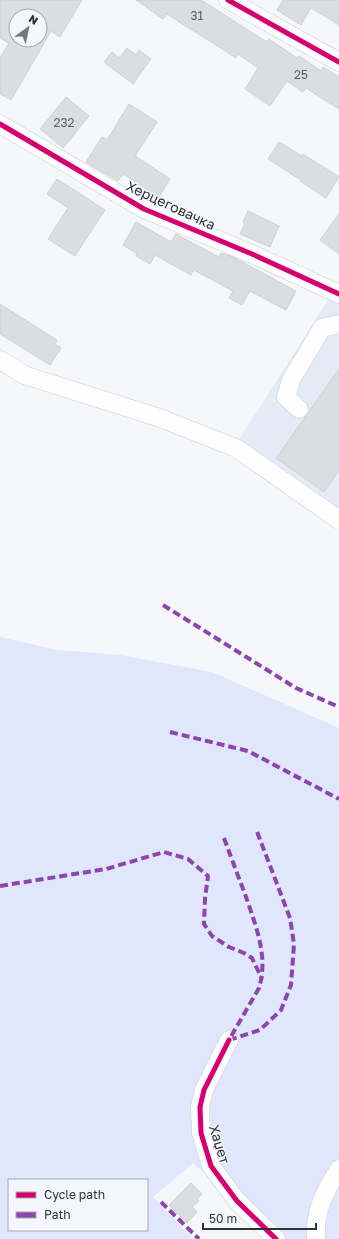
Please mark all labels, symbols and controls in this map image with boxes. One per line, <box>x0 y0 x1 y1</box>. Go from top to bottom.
north arrow <box>8 8 48 48</box>
house number: 31 <box>191 8 204 23</box>
text: N <box>27 11 41 27</box>
house number: 25 <box>294 67 308 82</box>
house number: 232 <box>54 115 75 130</box>
street label: Херцеговачка <box>124 177 218 233</box>
street label: Хаџет <box>206 1122 234 1166</box>
legend <box>8 1179 148 1231</box>
text: Cycle path <box>44 1187 105 1202</box>
scale bar <box>203 1205 316 1231</box>
text: Path <box>44 1207 71 1222</box>
text: 50 m <box>209 1211 237 1226</box>

